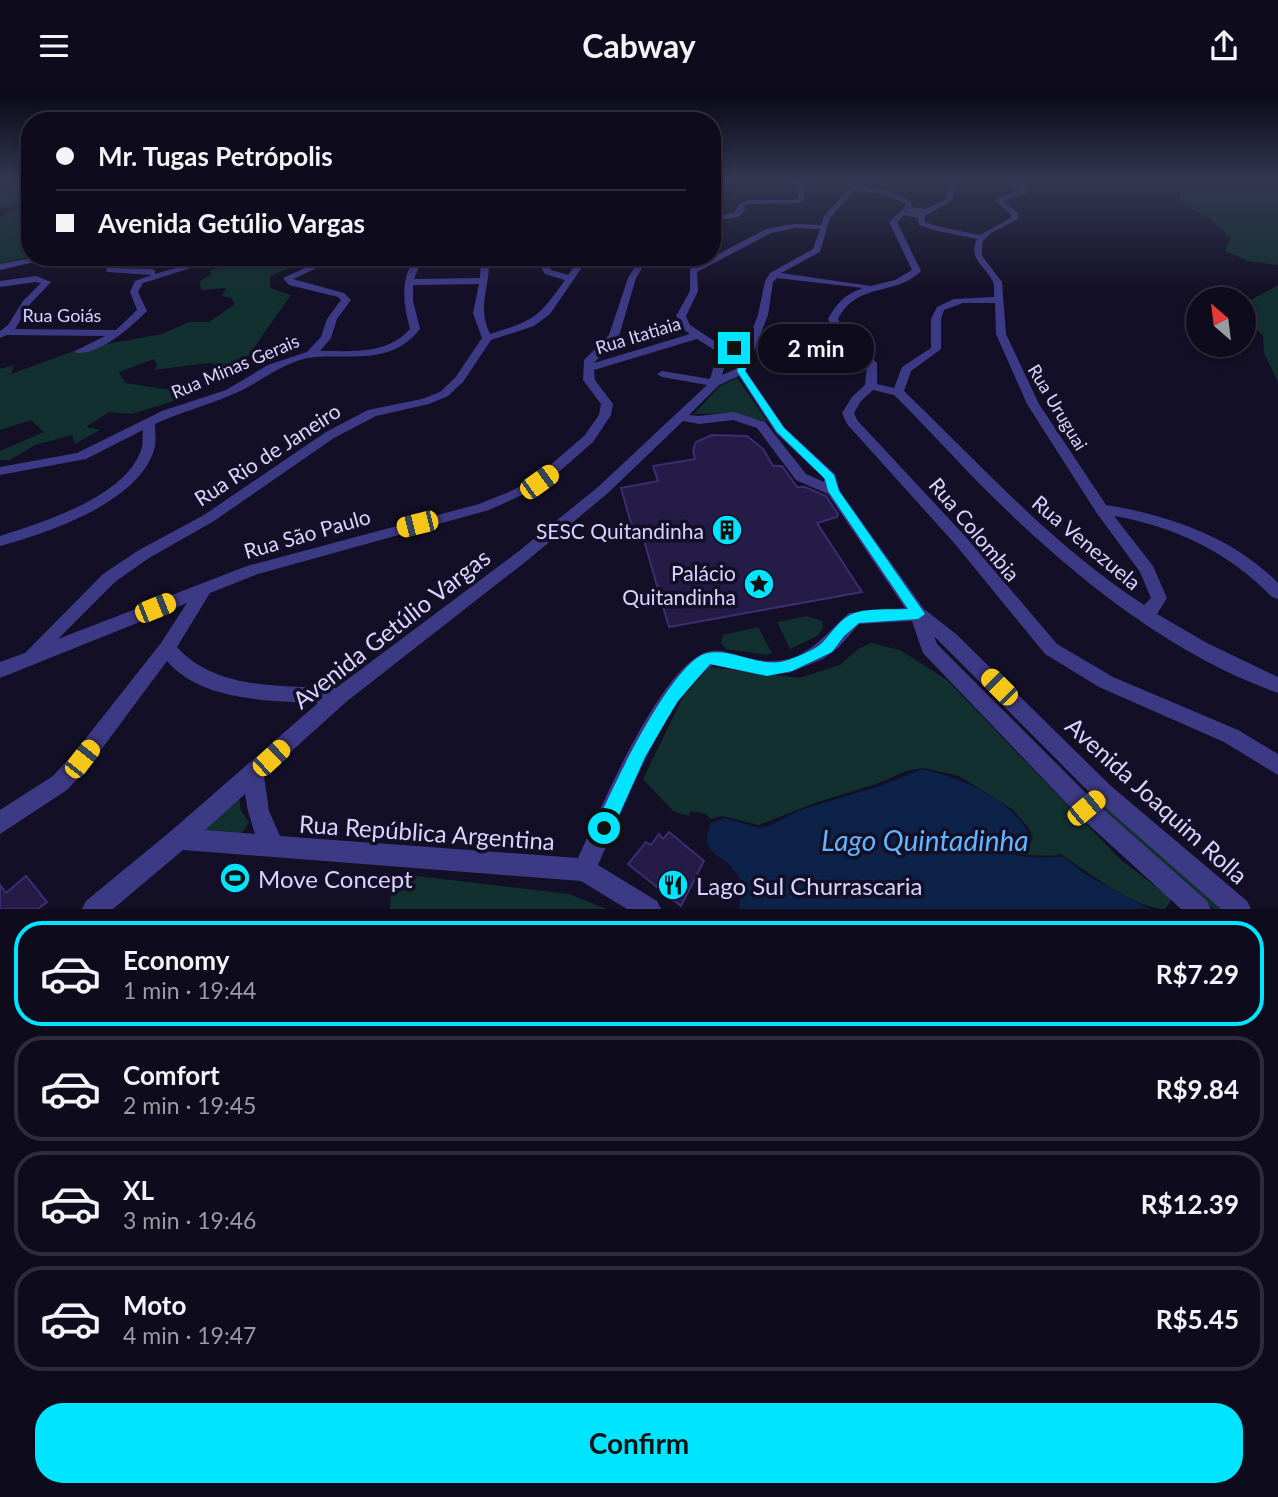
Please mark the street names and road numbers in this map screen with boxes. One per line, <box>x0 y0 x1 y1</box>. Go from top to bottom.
street label: Rua Goiás <box>23 304 102 326</box>
street label: Rua Itatiaia <box>593 312 683 358</box>
street label: Rua Minas Gerais <box>168 329 302 403</box>
street label: Rua Uruguai <box>1024 360 1092 454</box>
street label: Rua Rio de Janeiro <box>189 397 345 511</box>
street label: Rua Colombia <box>924 472 1026 586</box>
street label: Rua Venezuela <box>1028 489 1146 595</box>
street label: Rua São Paulo <box>241 503 373 563</box>
street label: Avenida Getúlio Vargas <box>286 542 496 714</box>
street label: Avenida Joaquim Rolla <box>1060 711 1254 889</box>
street label: Rua República Argentina <box>298 809 556 855</box>

